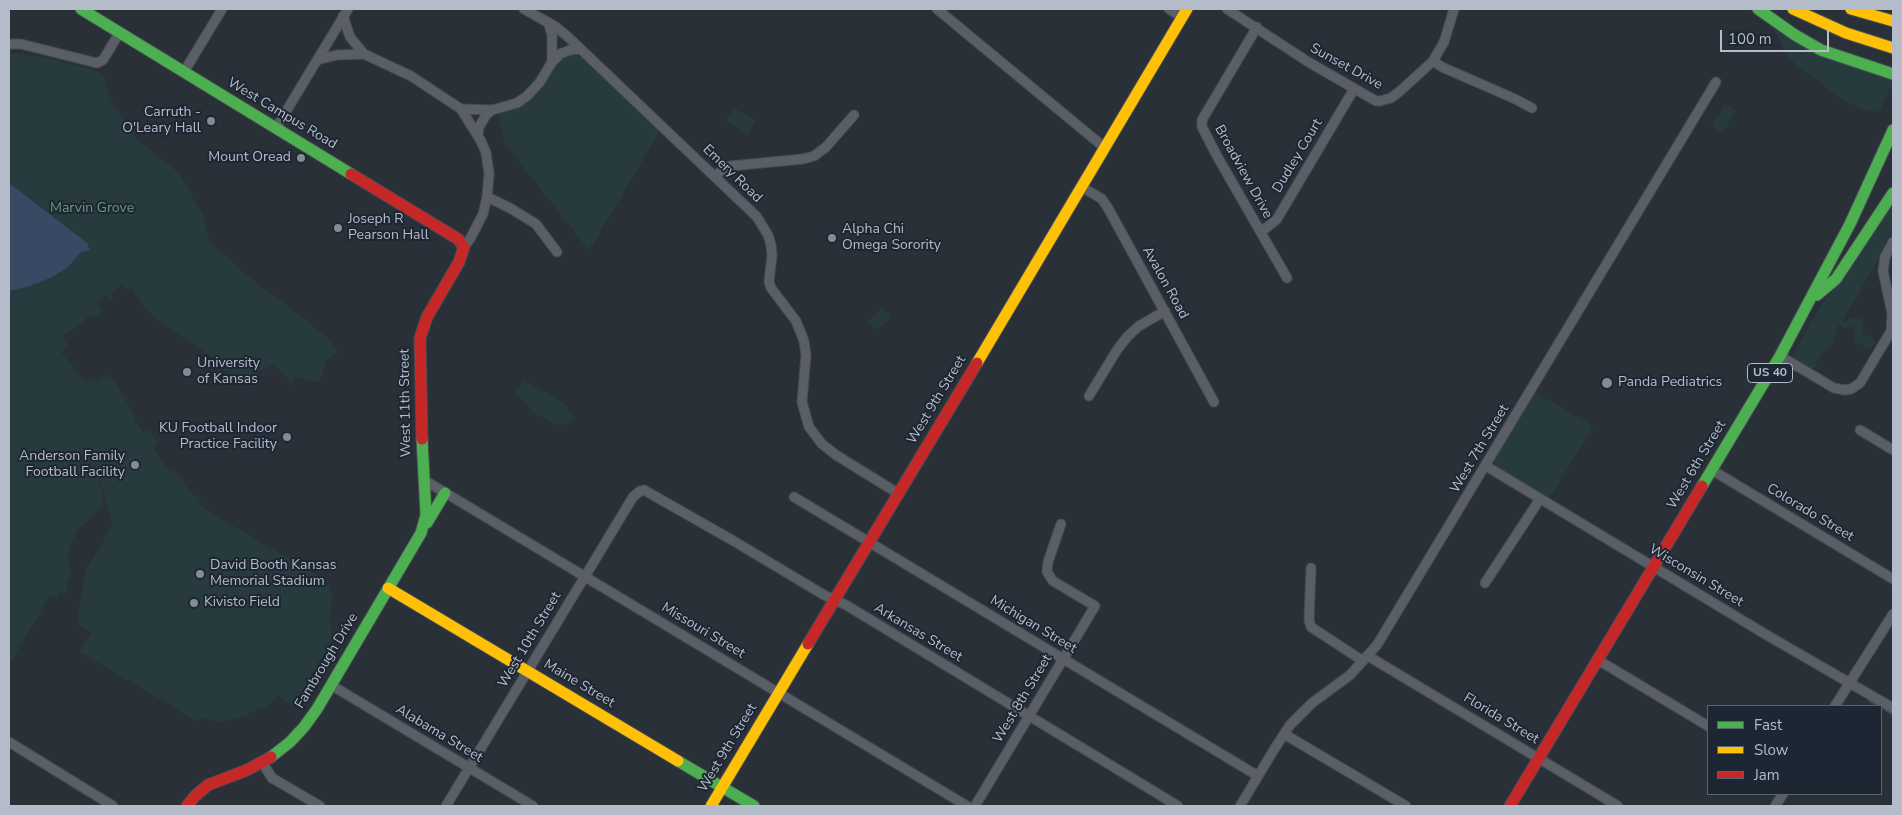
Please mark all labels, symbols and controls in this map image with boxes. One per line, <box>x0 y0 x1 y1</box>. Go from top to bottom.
scale bar <box>1722 20 1831 52</box>
text: 100 m <box>1728 29 1772 49</box>
street label: Sunset Drive <box>1307 40 1385 94</box>
street label: West Campus Road <box>224 75 340 153</box>
place label: Carruth - O'Leary Hall <box>122 105 201 138</box>
marker: Carruth - O'Leary Hall <box>205 115 217 127</box>
street label: Dudley Court <box>1269 116 1327 196</box>
street label: Broadview Drive <box>1210 122 1276 222</box>
street label: Emery Road <box>699 141 765 207</box>
place label: Mount Oread <box>208 150 291 166</box>
marker: Mount Oread <box>295 152 307 164</box>
park label: Marvin Grove <box>50 201 134 217</box>
place label: Joseph R Pearson Hall <box>348 212 429 244</box>
marker: Joseph R Pearson Hall <box>332 222 344 234</box>
place label: Alpha Chi Omega Sorority <box>842 222 941 254</box>
marker: Alpha Chi Omega Sorority <box>826 232 838 244</box>
street label: Avalon Road <box>1138 244 1192 322</box>
street label: West 11th Street <box>397 349 415 457</box>
street label: West 9th Street <box>904 353 970 447</box>
place label: University of Kansas <box>197 356 260 388</box>
road number: US 40 <box>1748 363 1792 382</box>
marker: University of Kansas <box>181 366 193 378</box>
place label: Panda Pediatrics <box>1618 375 1722 391</box>
marker: Panda Pediatrics <box>1600 376 1614 390</box>
street label: West 7th Street <box>1447 402 1513 496</box>
street label: West 6th Street <box>1664 418 1730 512</box>
place label: KU Football Indoor Practice Facility <box>159 421 277 454</box>
marker: KU Football Indoor Practice Facility <box>281 431 293 443</box>
place label: Anderson Family Football Facility <box>19 449 125 482</box>
marker: Anderson Family Football Facility <box>129 459 141 471</box>
street label: Colorado Street <box>1763 480 1857 546</box>
street label: Wisconsin Street <box>1646 541 1746 611</box>
place label: David Booth Kansas Memorial Stadium <box>210 558 336 590</box>
marker: David Booth Kansas Memorial Stadium <box>194 568 206 580</box>
street label: West 10th Street <box>495 589 565 691</box>
street label: Michigan Street <box>987 592 1079 658</box>
place label: Kivisto Field <box>204 595 280 611</box>
marker: Kivisto Field <box>188 597 200 609</box>
street label: Missouri Street <box>658 599 748 663</box>
street label: Arkansas Street <box>871 600 965 666</box>
street label: Fambrough Drive <box>292 610 362 712</box>
street label: West 8th Street <box>990 652 1056 746</box>
street label: Maine Street <box>540 656 618 712</box>
street label: Florida Street <box>1460 690 1542 748</box>
street label: Alabama Street <box>392 701 486 767</box>
street label: West 9th Street <box>695 701 761 795</box>
legend <box>1707 705 1882 795</box>
text: Fast <box>1754 715 1782 735</box>
text: Slow <box>1754 740 1788 760</box>
text: Jam <box>1754 765 1780 785</box>

